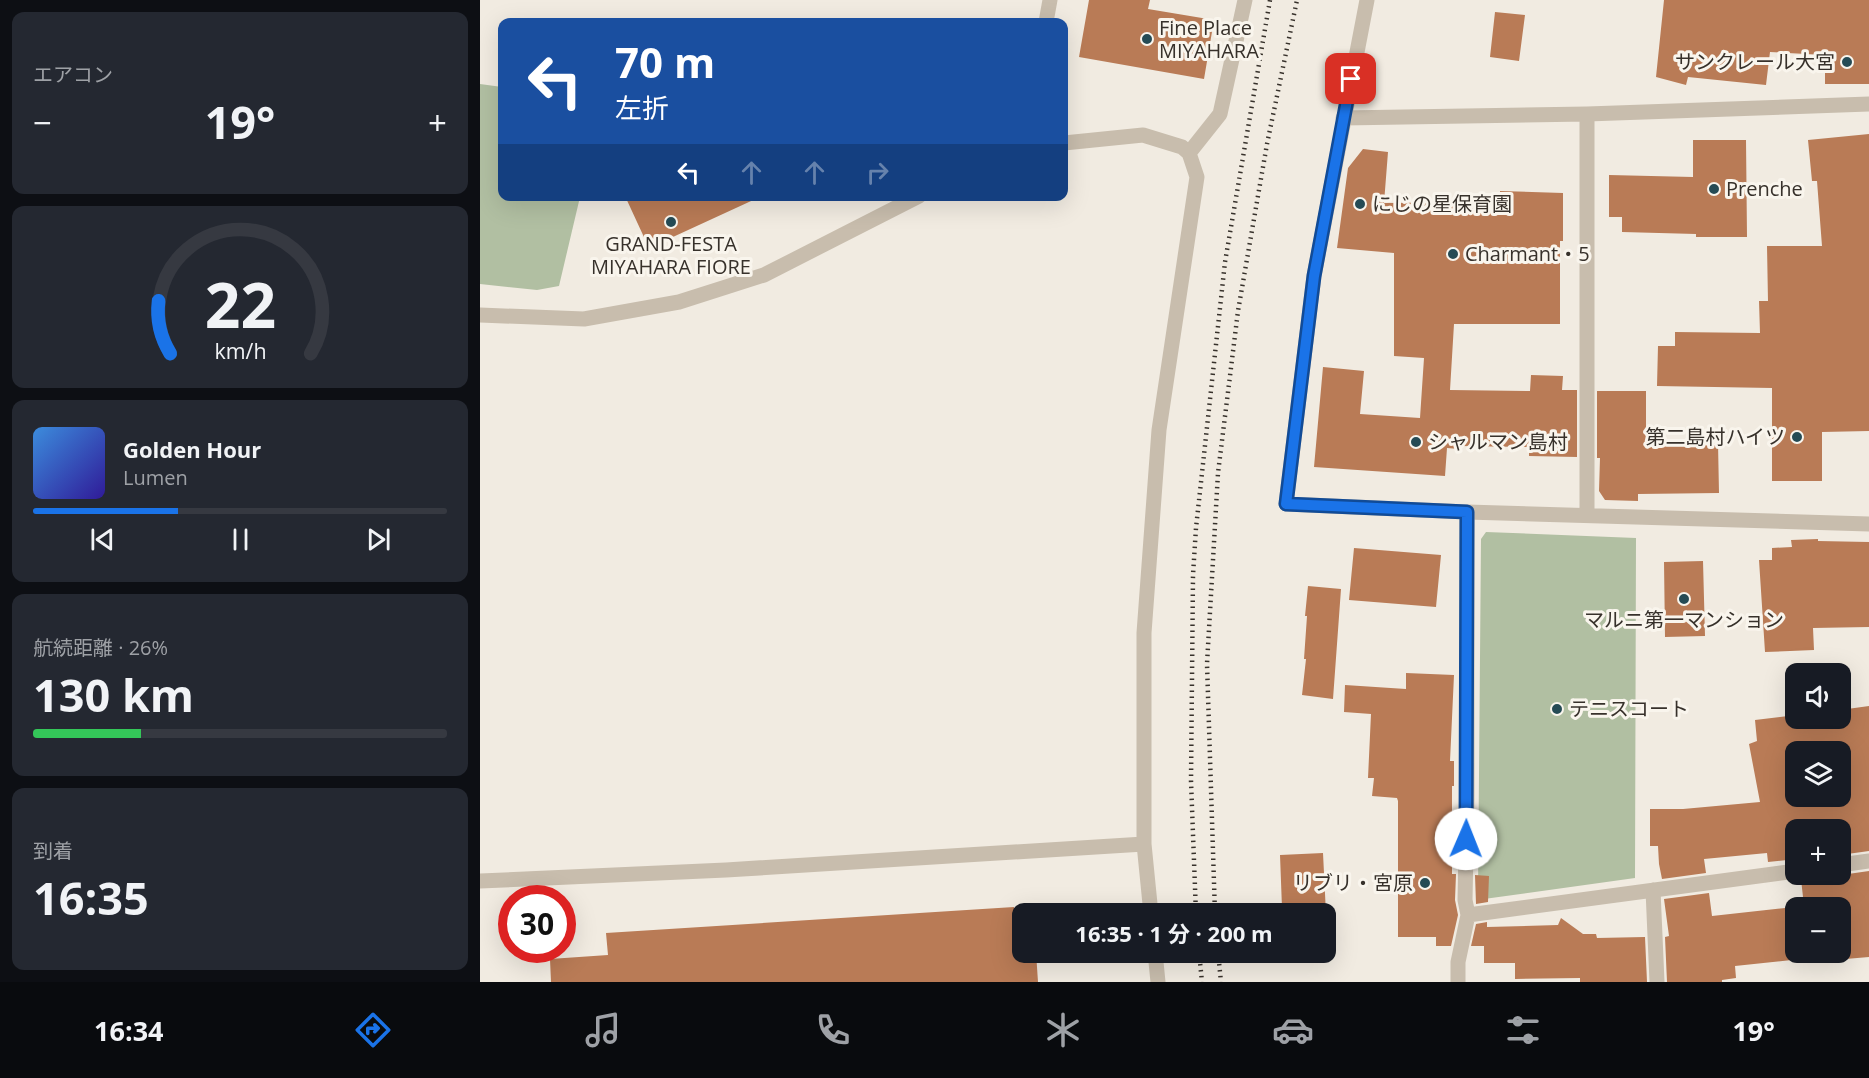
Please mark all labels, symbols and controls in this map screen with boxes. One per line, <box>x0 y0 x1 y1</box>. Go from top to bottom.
place label: Fine Place MIYAHARA <box>1159 14 1259 64</box>
marker: Fine Place MIYAHARA <box>1140 32 1154 46</box>
text: 70 m <box>615 33 715 90</box>
icon: left <box>516 42 594 120</box>
place label: サンクレール大宮 <box>1675 48 1835 75</box>
pin <box>1325 53 1376 104</box>
marker: サンクレール大宮 <box>1840 55 1854 69</box>
text: エアコン <box>33 61 113 88</box>
icon: arrive <box>1334 62 1367 95</box>
text: 左折 <box>615 89 669 126</box>
text: 19° <box>205 91 275 152</box>
text: − <box>33 100 52 145</box>
text: + <box>428 100 447 145</box>
icon: left <box>672 156 705 189</box>
icon: ahead <box>735 156 768 189</box>
icon: ahead <box>798 156 831 189</box>
icon: right <box>861 156 894 189</box>
place label: Prenche <box>1726 175 1803 202</box>
marker: Prenche <box>1707 182 1721 196</box>
place label: にじの星保育園 <box>1372 190 1512 217</box>
marker: にじの星保育園 <box>1353 197 1367 211</box>
marker: GRAND-FESTA MIYAHARA FIORE <box>664 215 678 229</box>
place label: GRAND-FESTA MIYAHARA FIORE <box>591 230 751 280</box>
place label: Charmant・5 <box>1465 240 1590 267</box>
marker: Charmant・5 <box>1446 247 1460 261</box>
text: 22 <box>204 261 276 346</box>
text: km/h <box>214 336 266 365</box>
place label: 第二島村ハイツ <box>1645 423 1785 450</box>
place label: シャルマン島村 <box>1428 428 1568 455</box>
marker: 第二島村ハイツ <box>1790 430 1804 444</box>
text: Golden Hour <box>123 434 261 464</box>
marker: シャルマン島村 <box>1409 435 1423 449</box>
text: Lumen <box>123 464 188 491</box>
icon: previous <box>86 523 119 556</box>
icon: pause <box>224 523 257 556</box>
icon: next <box>362 523 395 556</box>
marker: マルニ第一マンション <box>1677 592 1691 606</box>
place label: マルニ第一マンション <box>1584 606 1784 633</box>
text: 航続距離 · 26% <box>33 634 168 661</box>
map controls <box>1785 663 1851 963</box>
button: sound <box>1785 663 1851 729</box>
text: 130 km <box>33 664 194 725</box>
place label: テニスコート <box>1569 695 1689 722</box>
marker: テニスコート <box>1550 702 1564 716</box>
button: layers <box>1785 741 1851 807</box>
position arrow <box>1434 807 1498 871</box>
button: + <box>1785 819 1851 885</box>
text: 到着 <box>33 837 73 864</box>
text: 16:35 <box>33 867 149 928</box>
place label: リブリ・宮原 <box>1293 869 1413 896</box>
marker: リブリ・宮原 <box>1418 876 1432 890</box>
speed limit sign: 30 <box>498 885 576 963</box>
button: − <box>1785 897 1851 963</box>
text: 16:35 · 1 分 · 200 m <box>1075 918 1273 948</box>
icon: directions <box>352 1009 394 1051</box>
icon: music <box>582 1009 624 1051</box>
icon: phone <box>812 1009 854 1051</box>
icon: climate <box>1042 1009 1084 1051</box>
icon: car <box>1272 1009 1314 1051</box>
icon: filters <box>1502 1009 1544 1051</box>
text: 16:34 <box>94 1012 164 1049</box>
text: 19° <box>1732 1012 1775 1049</box>

